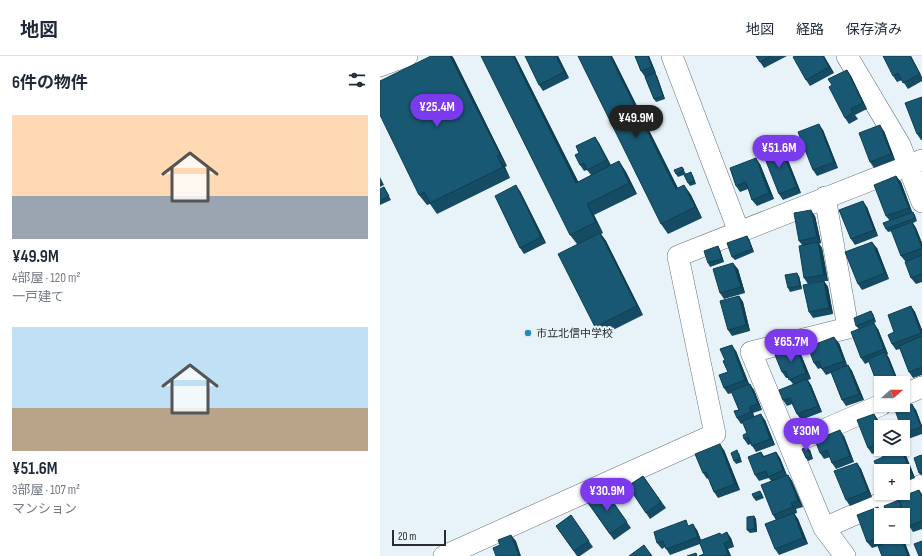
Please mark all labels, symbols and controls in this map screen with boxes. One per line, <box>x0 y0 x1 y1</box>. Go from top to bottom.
text: 地図 <box>20 19 58 42</box>
text: 地図 <box>746 21 774 38</box>
text: 経路 <box>796 21 824 38</box>
text: 保存済み <box>846 21 902 38</box>
icon: filters <box>346 69 368 91</box>
text: 6件の物件 <box>12 73 88 93</box>
pin: ¥25.4M <box>404 94 470 128</box>
text: ¥25.4M <box>419 99 455 115</box>
pin: ¥49.9M <box>603 105 669 139</box>
text: ¥49.9M <box>618 110 654 126</box>
pin: ¥51.6M <box>746 135 812 169</box>
text: ¥51.6M <box>762 140 796 156</box>
icon: home <box>154 141 226 213</box>
text: ¥49.9M <box>12 247 59 267</box>
text: 4部屋 · 120 m² <box>12 270 80 286</box>
text: 一戸建て <box>12 289 64 305</box>
place label: 市立北信中学校 <box>536 327 613 340</box>
marker: 市立北信中学校 <box>523 328 533 338</box>
pin: ¥65.7M <box>758 329 824 363</box>
text: ¥65.7M <box>774 334 808 350</box>
icon: home <box>154 353 226 425</box>
north arrow <box>874 376 910 412</box>
map controls <box>874 376 910 544</box>
pin: ¥30M <box>782 418 830 452</box>
button: layers <box>874 420 910 456</box>
text: ¥30M <box>793 423 819 439</box>
text: ¥51.6M <box>12 459 58 479</box>
button: + <box>874 464 910 500</box>
pin: ¥30.9M <box>574 478 640 512</box>
text: 3部屋 · 107 m² <box>12 482 80 498</box>
text: ¥30.9M <box>589 483 625 499</box>
text: マンション <box>12 501 77 517</box>
button: − <box>874 508 910 544</box>
scale bar <box>392 528 446 547</box>
text: 20 m <box>398 530 416 543</box>

